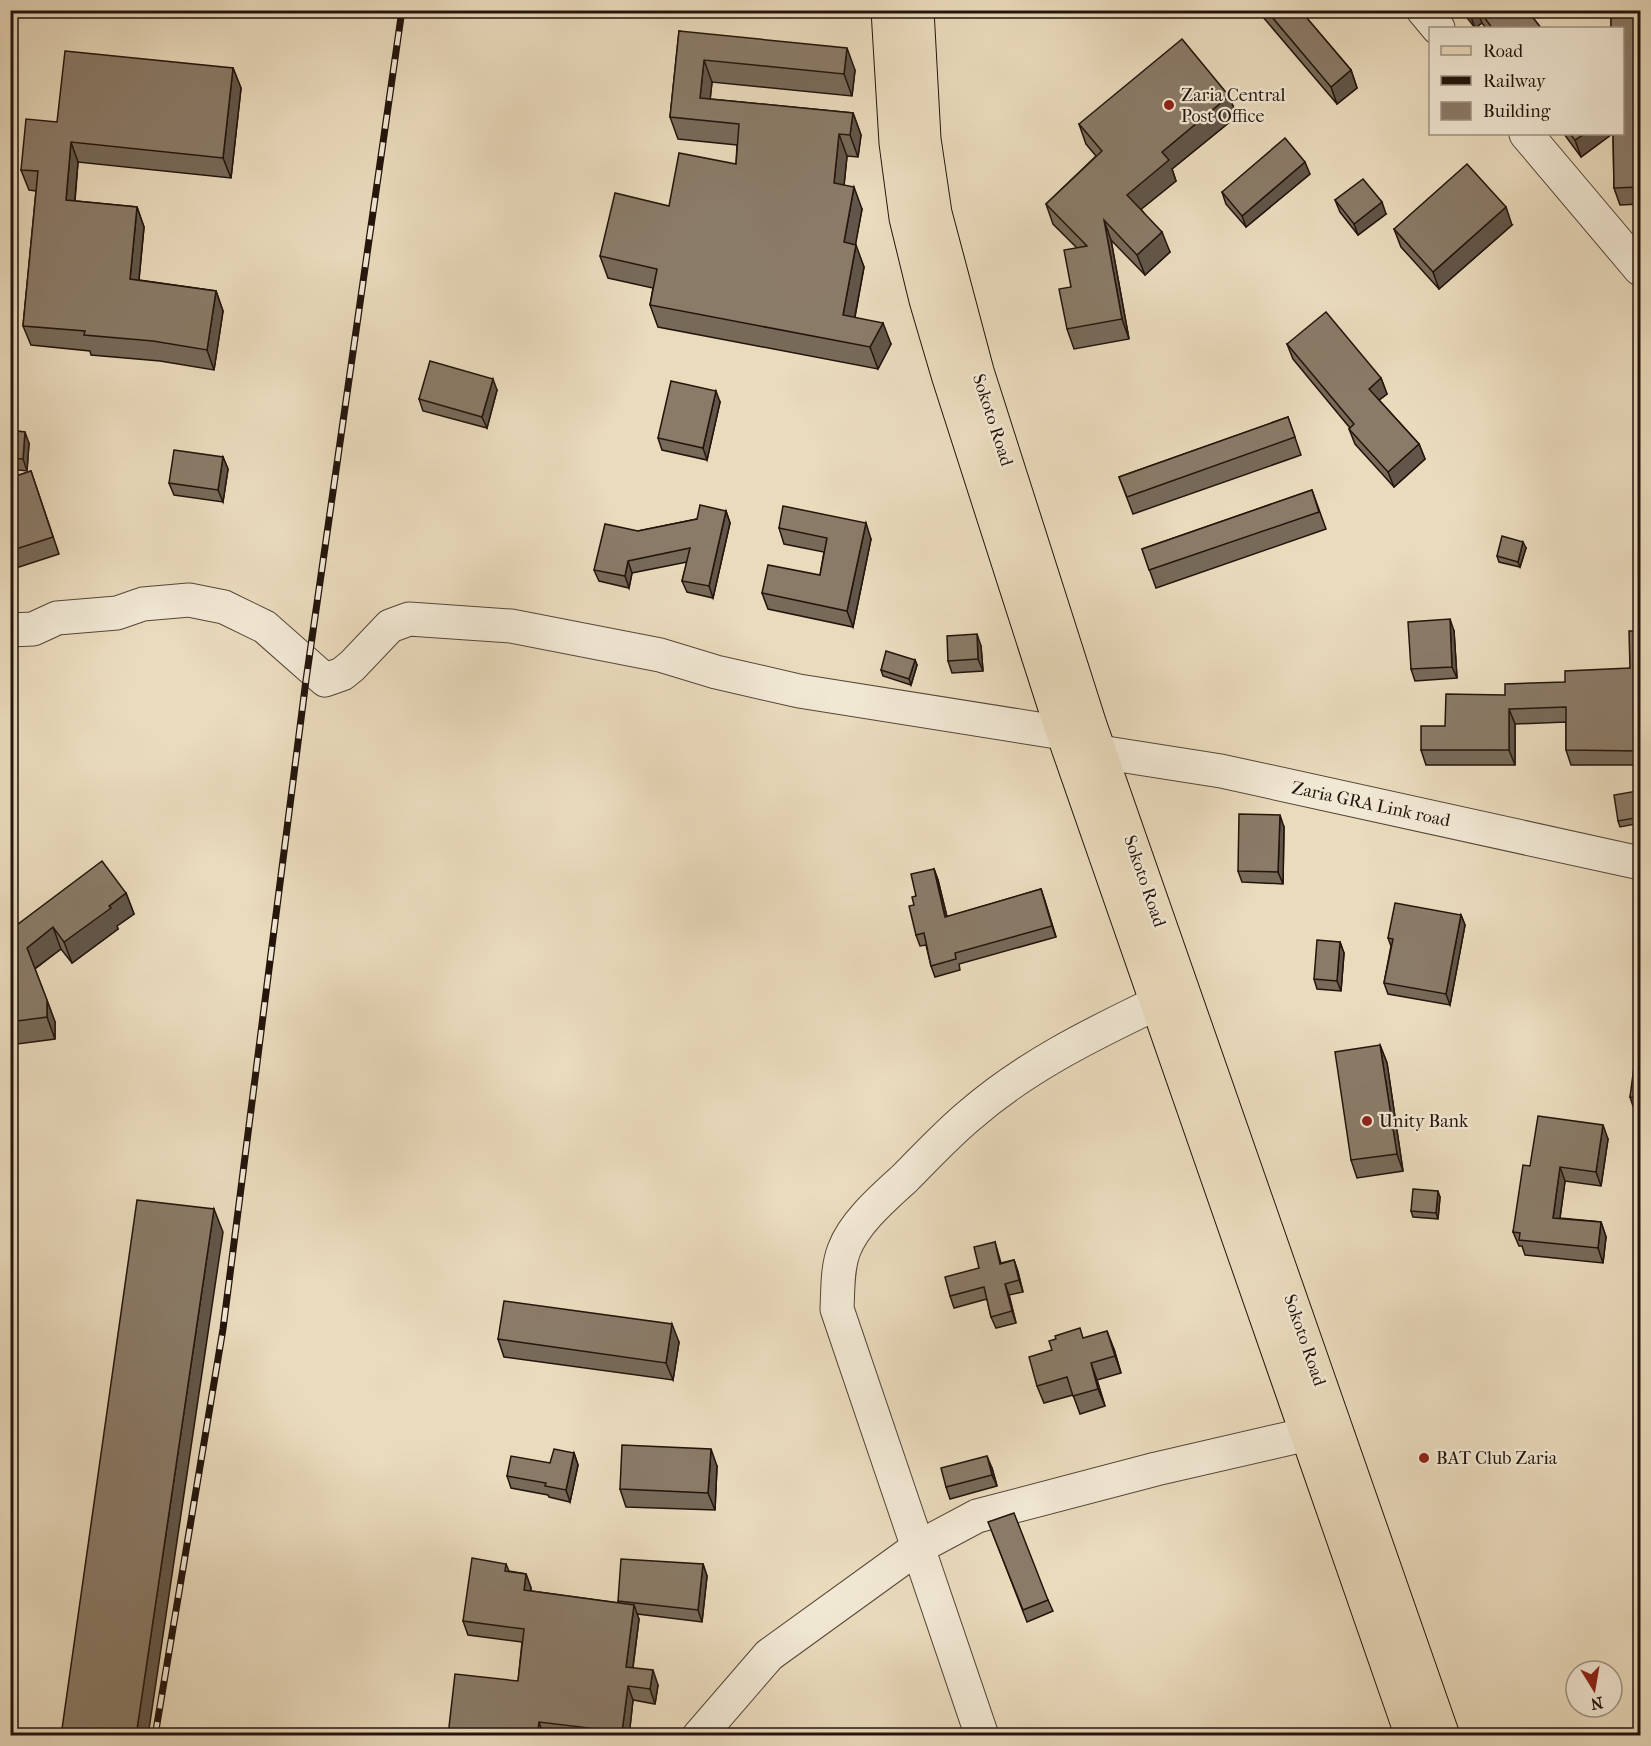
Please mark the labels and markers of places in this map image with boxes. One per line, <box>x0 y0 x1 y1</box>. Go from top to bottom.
place label: Zaria Central Post Office <box>1181 85 1285 127</box>
marker: Zaria Central Post Office <box>1162 98 1176 112</box>
place label: Unity Bank <box>1379 1111 1469 1132</box>
marker: Unity Bank <box>1360 1114 1374 1128</box>
place label: BAT Club Zaria <box>1436 1448 1558 1469</box>
marker: BAT Club Zaria <box>1417 1451 1431 1465</box>

